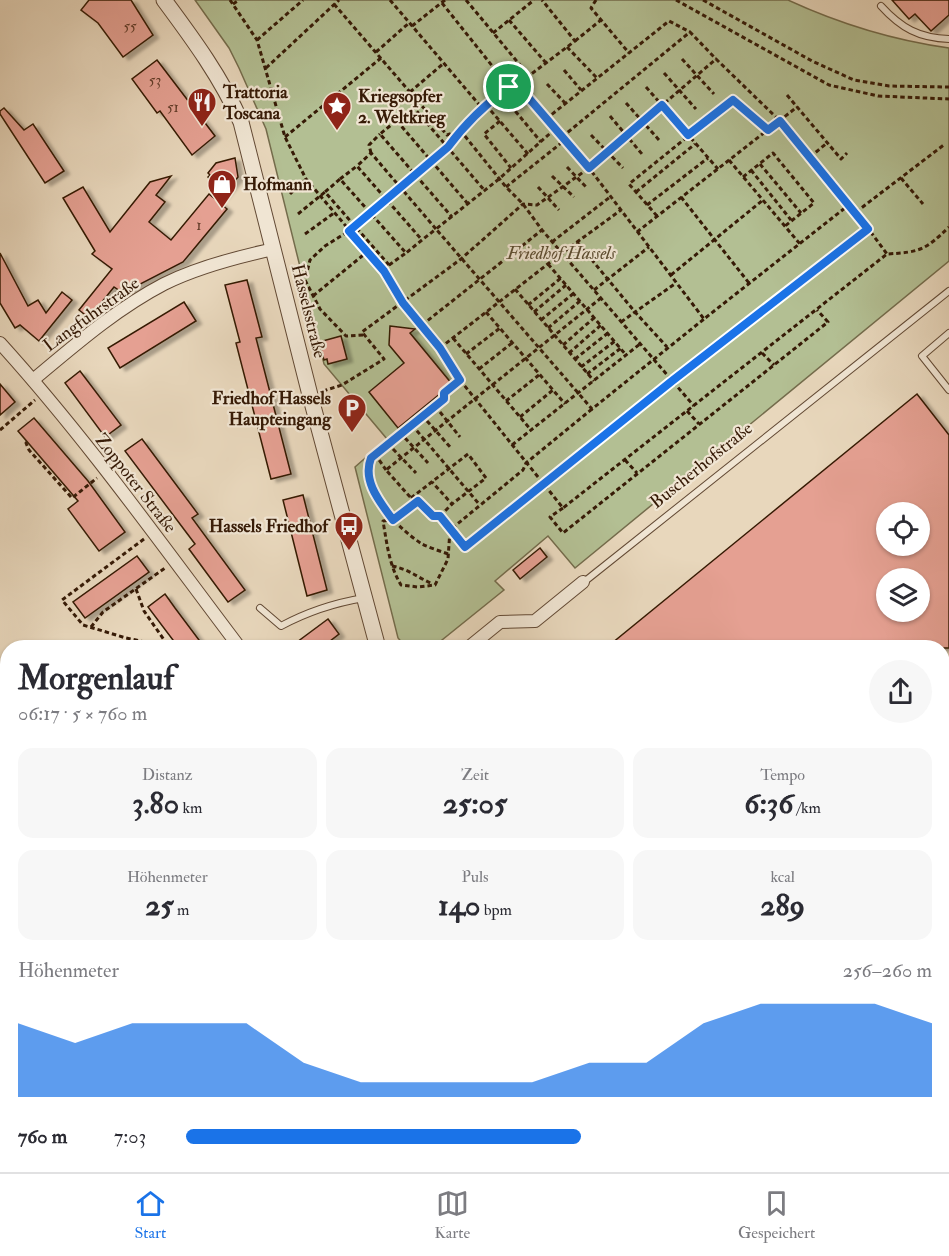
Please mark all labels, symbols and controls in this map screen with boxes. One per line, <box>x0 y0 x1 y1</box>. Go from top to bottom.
house number: 55 <box>123 17 137 36</box>
pin <box>483 61 534 112</box>
icon: arrive <box>492 70 525 103</box>
house number: 53 <box>149 71 161 90</box>
place label: Trattoria Toscana <box>222 81 288 125</box>
place label: Kriegsopfer 2. Weltkrieg <box>358 85 447 129</box>
restaurant icon: Trattoria Toscana <box>186 86 218 128</box>
place icon: Kriegsopfer 2. Weltkrieg <box>321 90 353 132</box>
house number: 51 <box>167 98 179 117</box>
shop icon: Hofmann <box>206 168 238 210</box>
place label: Hofmann <box>243 173 313 196</box>
house number: 1 <box>196 216 202 235</box>
park label: Friedhof Hassels <box>506 242 616 265</box>
street label: Hasselsstraße <box>286 262 331 361</box>
street label: Langfuhrstraße <box>39 272 144 357</box>
place label: Friedhof Hassels Haupteingang <box>212 387 332 431</box>
parking icon: Friedhof Hassels Haupteingang <box>336 392 368 434</box>
street label: Buscherhofstraße <box>645 417 758 514</box>
street label: Zoppoter Straße <box>90 429 182 538</box>
map controls <box>876 502 930 622</box>
button: locate <box>876 502 930 556</box>
bus stop icon: Hassels Friedhof <box>333 510 365 552</box>
place label: Hassels Friedhof <box>209 515 331 538</box>
button: layers <box>876 568 930 622</box>
text: Morgenlauf <box>18 658 174 699</box>
button: share <box>869 660 932 723</box>
text: 06:17 · 5 × 760 m <box>18 701 147 726</box>
text: Distanz <box>142 765 193 785</box>
text: Zeit <box>461 765 489 785</box>
text: Tempo <box>760 765 805 785</box>
text: 3.80 <box>132 785 179 822</box>
text: 25:05 <box>443 785 507 822</box>
text: 6:36 <box>744 785 793 822</box>
text: km <box>179 798 202 818</box>
text: /km <box>793 798 821 818</box>
text: Höhenmeter <box>127 867 208 887</box>
text: Puls <box>461 867 489 887</box>
text: kcal <box>770 867 795 887</box>
text: 25 <box>145 887 174 924</box>
text: 140 <box>438 887 480 924</box>
text: 289 <box>760 887 805 924</box>
text: m <box>174 900 189 920</box>
text: bpm <box>480 900 512 920</box>
text: Höhenmeter <box>18 958 119 983</box>
text: 256–260 m <box>843 958 932 983</box>
text: 760 m <box>18 1124 67 1149</box>
text: 7:03 <box>114 1124 146 1149</box>
tab: Start <box>134 1187 167 1243</box>
tab: Karte <box>435 1187 470 1243</box>
tab: Gespeichert <box>738 1187 815 1243</box>

